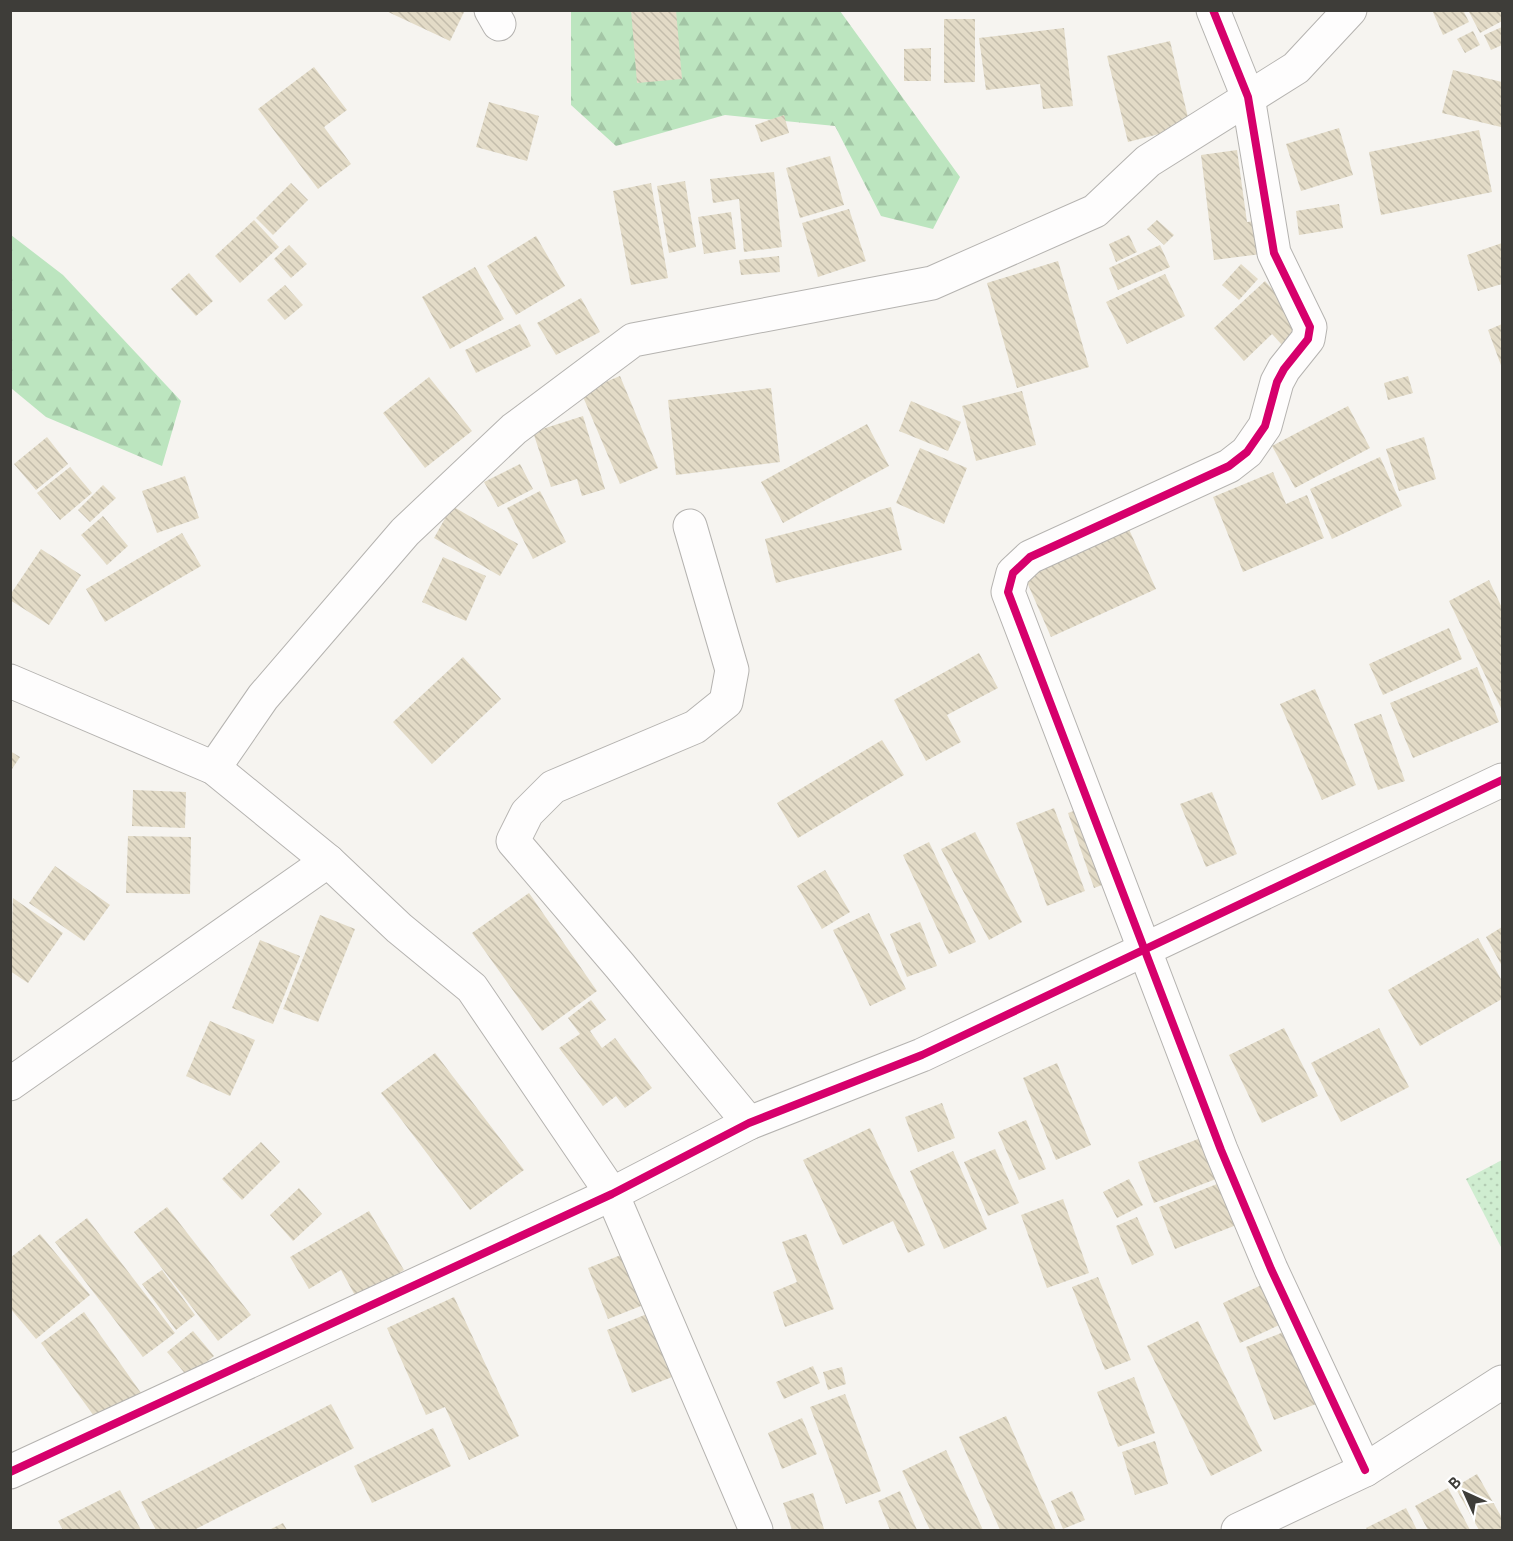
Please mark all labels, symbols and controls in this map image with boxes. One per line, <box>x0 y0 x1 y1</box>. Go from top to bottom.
north arrow <box>1435 1463 1495 1523</box>
text: B <box>1444 1472 1465 1493</box>

